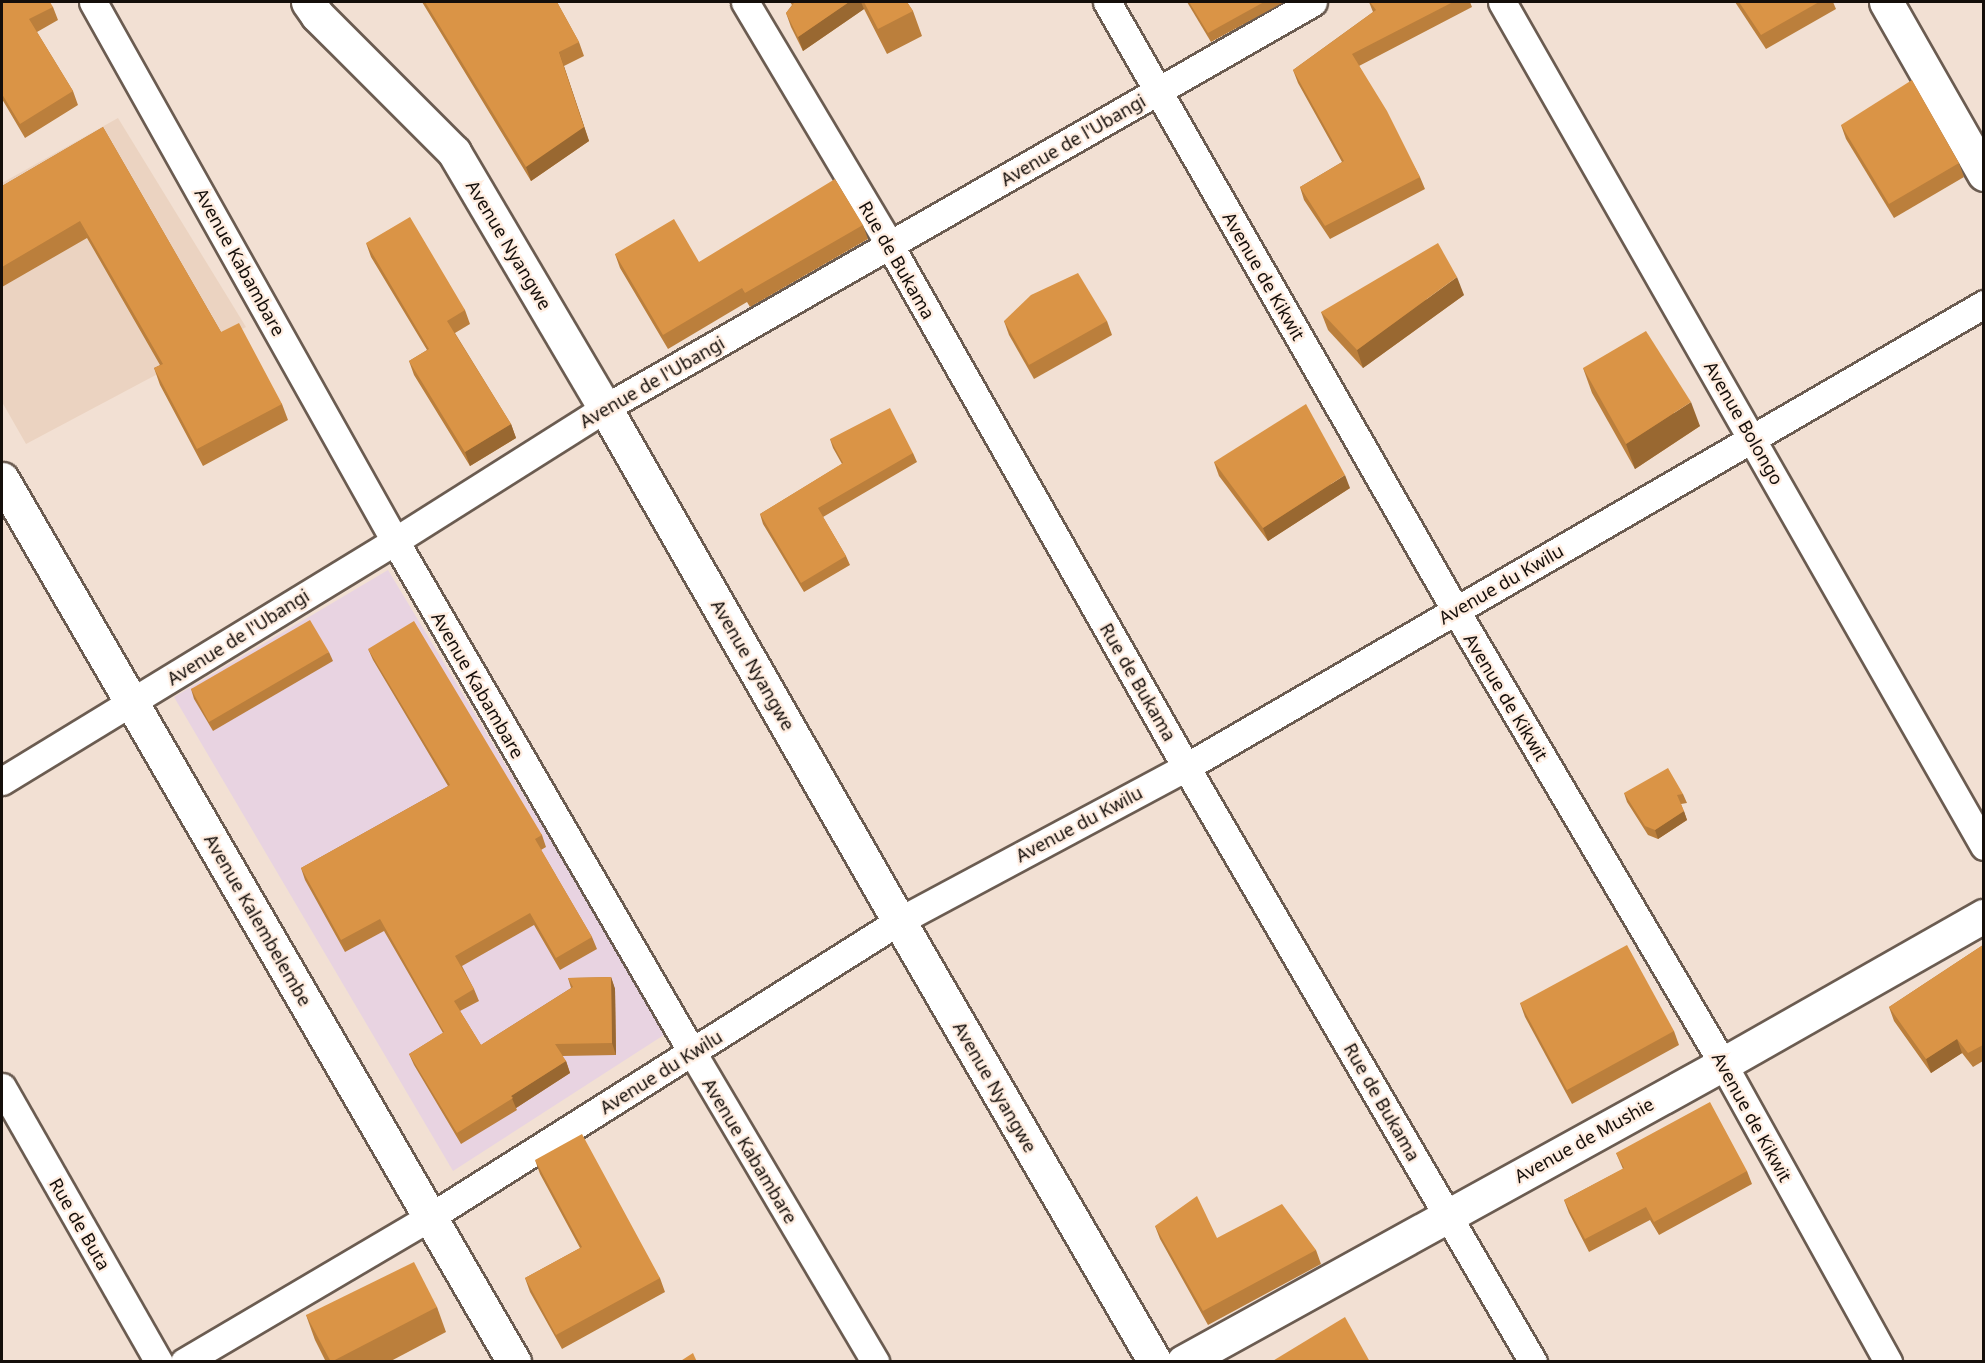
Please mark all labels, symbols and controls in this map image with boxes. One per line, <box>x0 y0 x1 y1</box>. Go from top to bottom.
street label: Avenue de l'Ubangi <box>997 90 1149 190</box>
street label: Avenue Nyangwe <box>462 176 556 314</box>
street label: Avenue Kabambare <box>190 184 290 340</box>
street label: Rue de Bukama <box>855 197 939 323</box>
street label: Avenue de Kikwit <box>1219 208 1309 344</box>
street label: Avenue de l'Ubangi <box>576 332 728 432</box>
street label: Avenue Bolongo <box>1700 357 1788 489</box>
street label: Avenue du Kwilu <box>1435 540 1567 628</box>
street label: Avenue de l'Ubangi <box>163 584 313 690</box>
street label: Avenue Nyangwe <box>707 596 799 734</box>
street label: Avenue Kabambare <box>427 608 529 762</box>
street label: Rue de Bukama <box>1096 619 1180 745</box>
street label: Avenue de Kikwit <box>1460 630 1552 764</box>
street label: Avenue du Kwilu <box>1012 781 1146 867</box>
street label: Avenue Kalembelembe <box>200 830 316 1010</box>
street label: Avenue Nyangwe <box>949 1018 1041 1156</box>
street label: Avenue du Kwilu <box>596 1026 726 1118</box>
street label: Rue de Bukama <box>1340 1039 1424 1165</box>
street label: Avenue de Kikwit <box>1708 1049 1796 1185</box>
street label: Avenue Kabambare <box>698 1075 802 1227</box>
street label: Avenue de Mushie <box>1511 1093 1657 1187</box>
street label: Rue de Buta <box>45 1174 115 1274</box>

